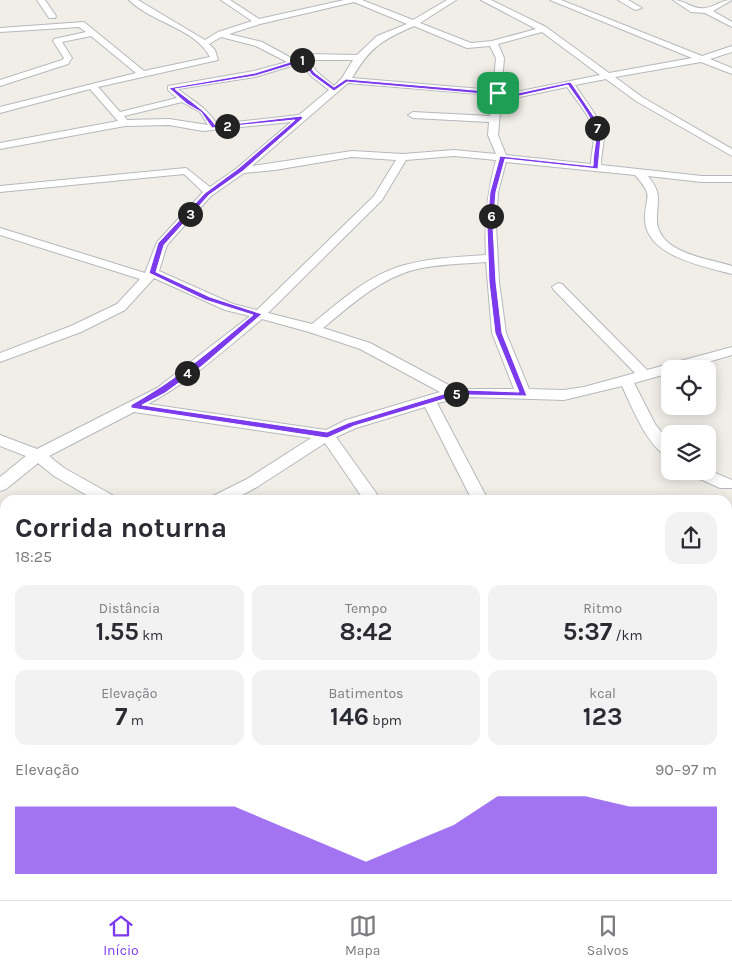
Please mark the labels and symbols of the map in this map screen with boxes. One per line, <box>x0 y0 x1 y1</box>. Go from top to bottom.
pin: 1 <box>290 48 314 72</box>
pin <box>477 72 519 114</box>
pin: 2 <box>214 114 240 138</box>
pin: 7 <box>584 116 610 140</box>
pin: 3 <box>178 202 202 226</box>
pin: 6 <box>478 204 504 228</box>
pin: 4 <box>174 360 200 386</box>
pin: 5 <box>444 382 468 406</box>

